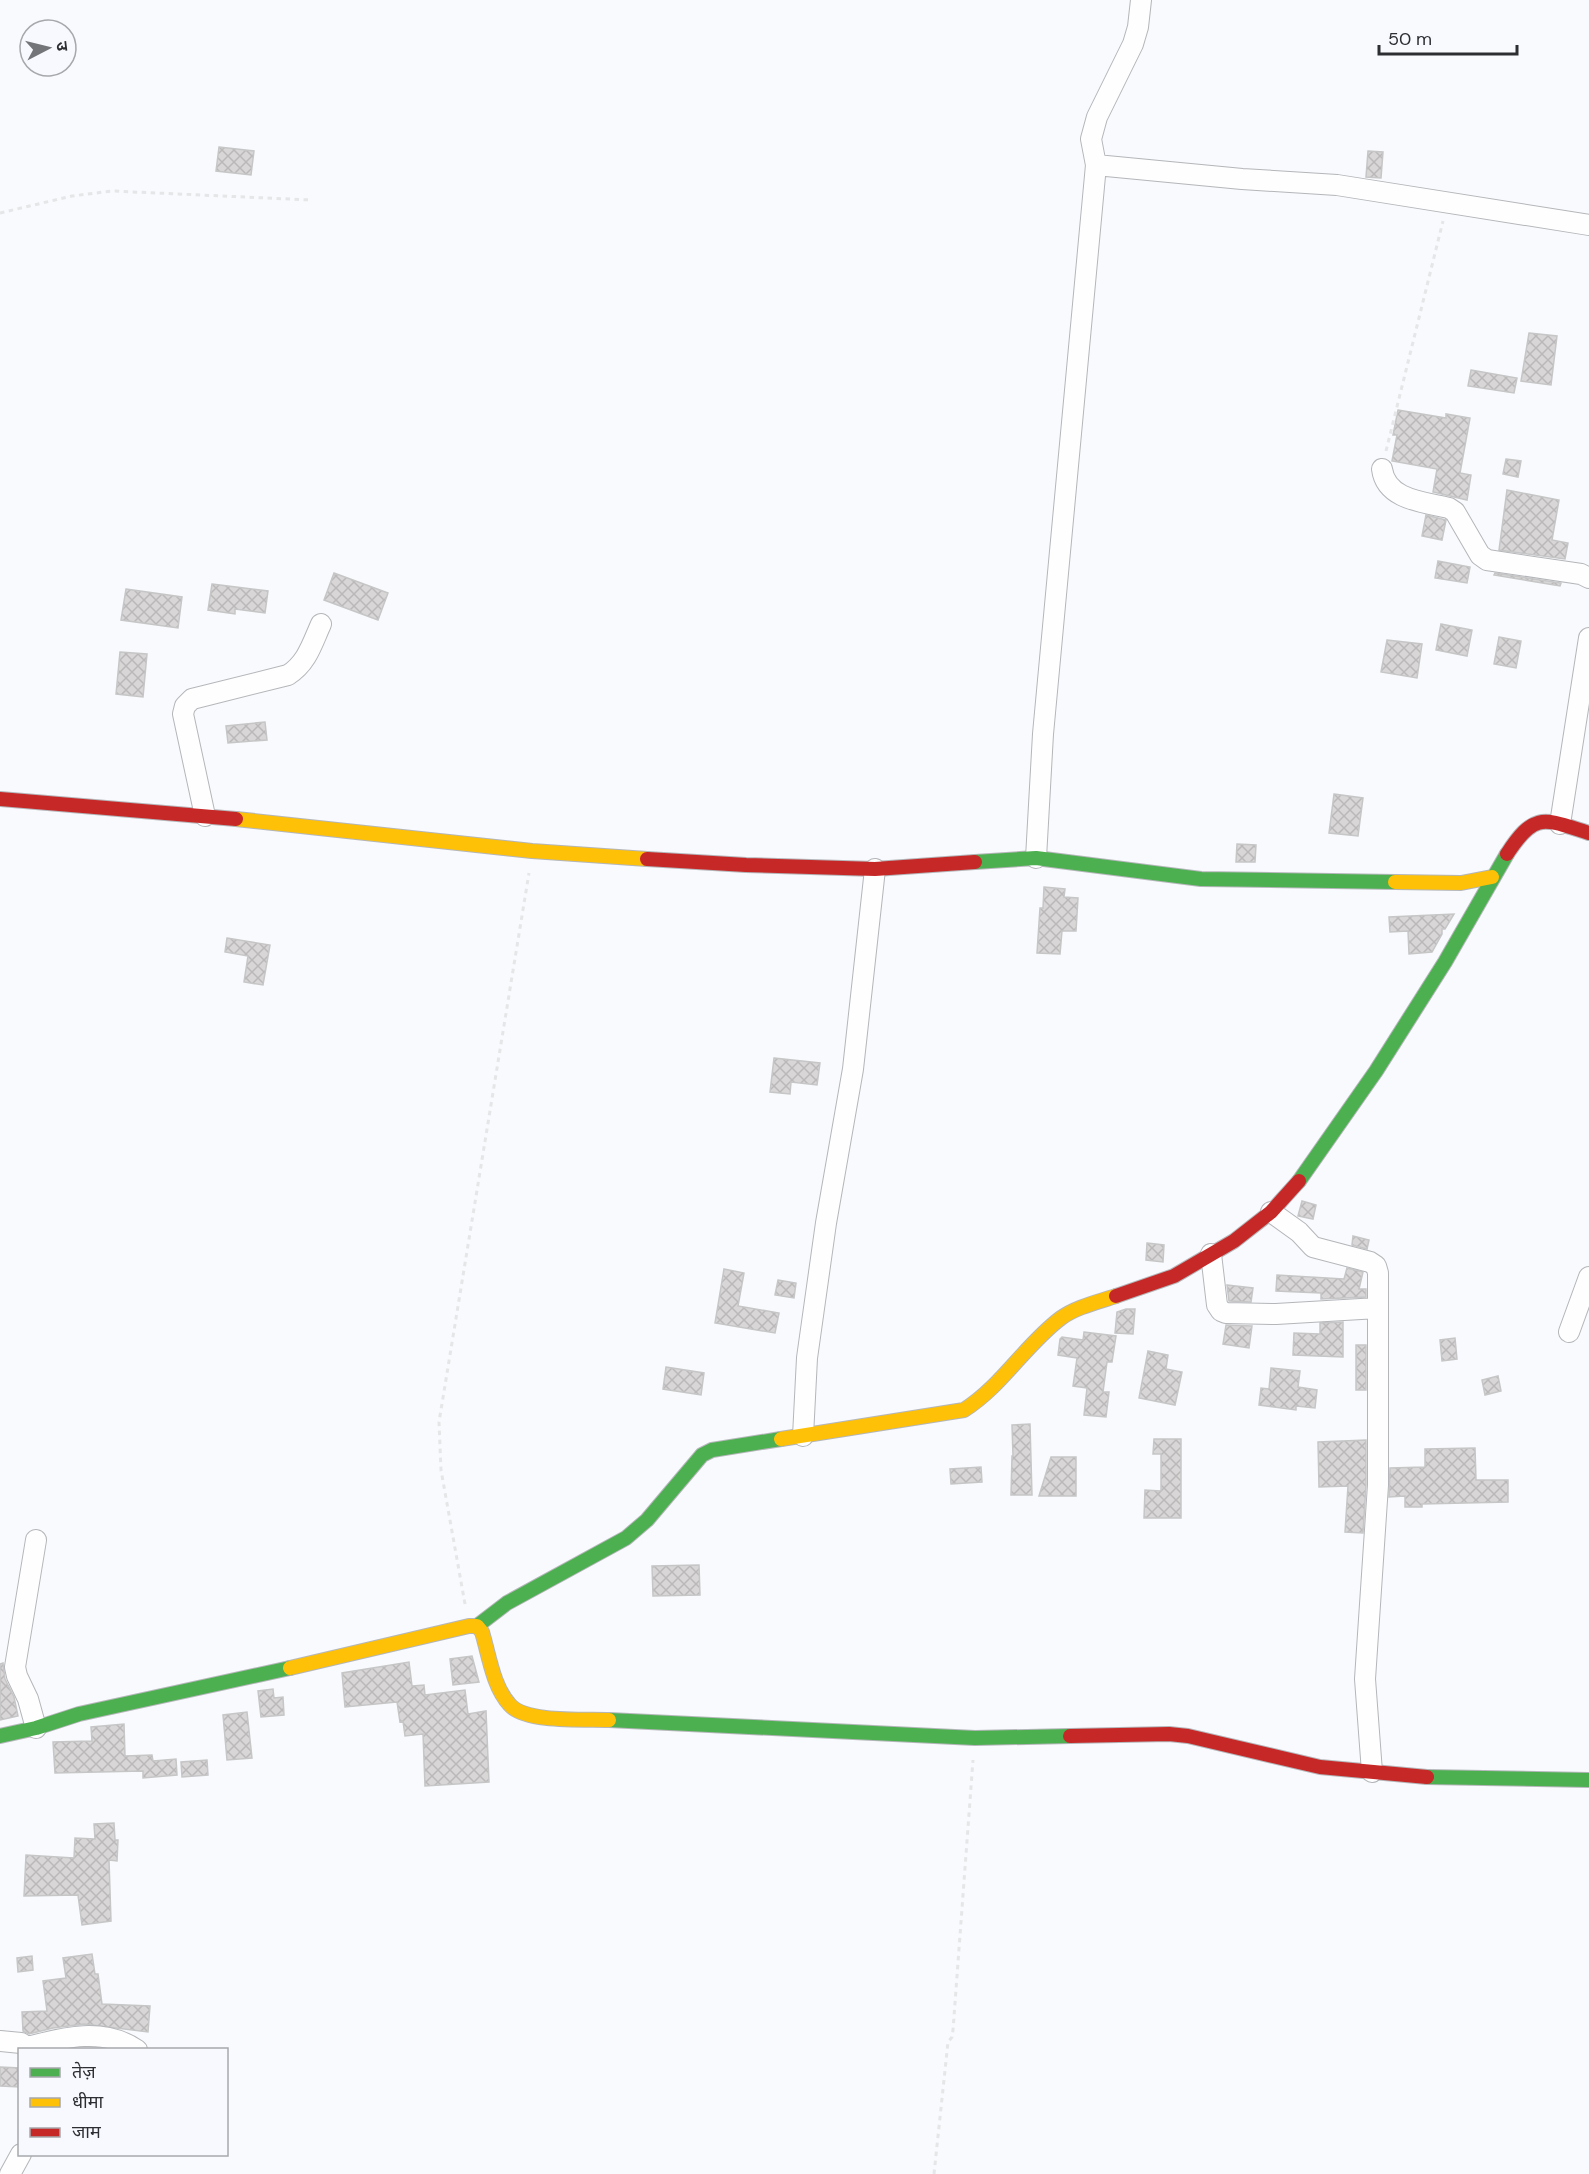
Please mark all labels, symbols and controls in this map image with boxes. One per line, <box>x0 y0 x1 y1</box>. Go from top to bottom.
north arrow <box>18 18 78 78</box>
scale bar <box>1379 18 1517 56</box>
text: 50 m <box>1388 27 1432 51</box>
text: उ <box>51 40 73 53</box>
legend <box>18 2048 228 2156</box>
text: तेज़ <box>72 2060 96 2084</box>
text: धीमा <box>72 2090 103 2114</box>
text: जाम <box>72 2120 102 2144</box>

